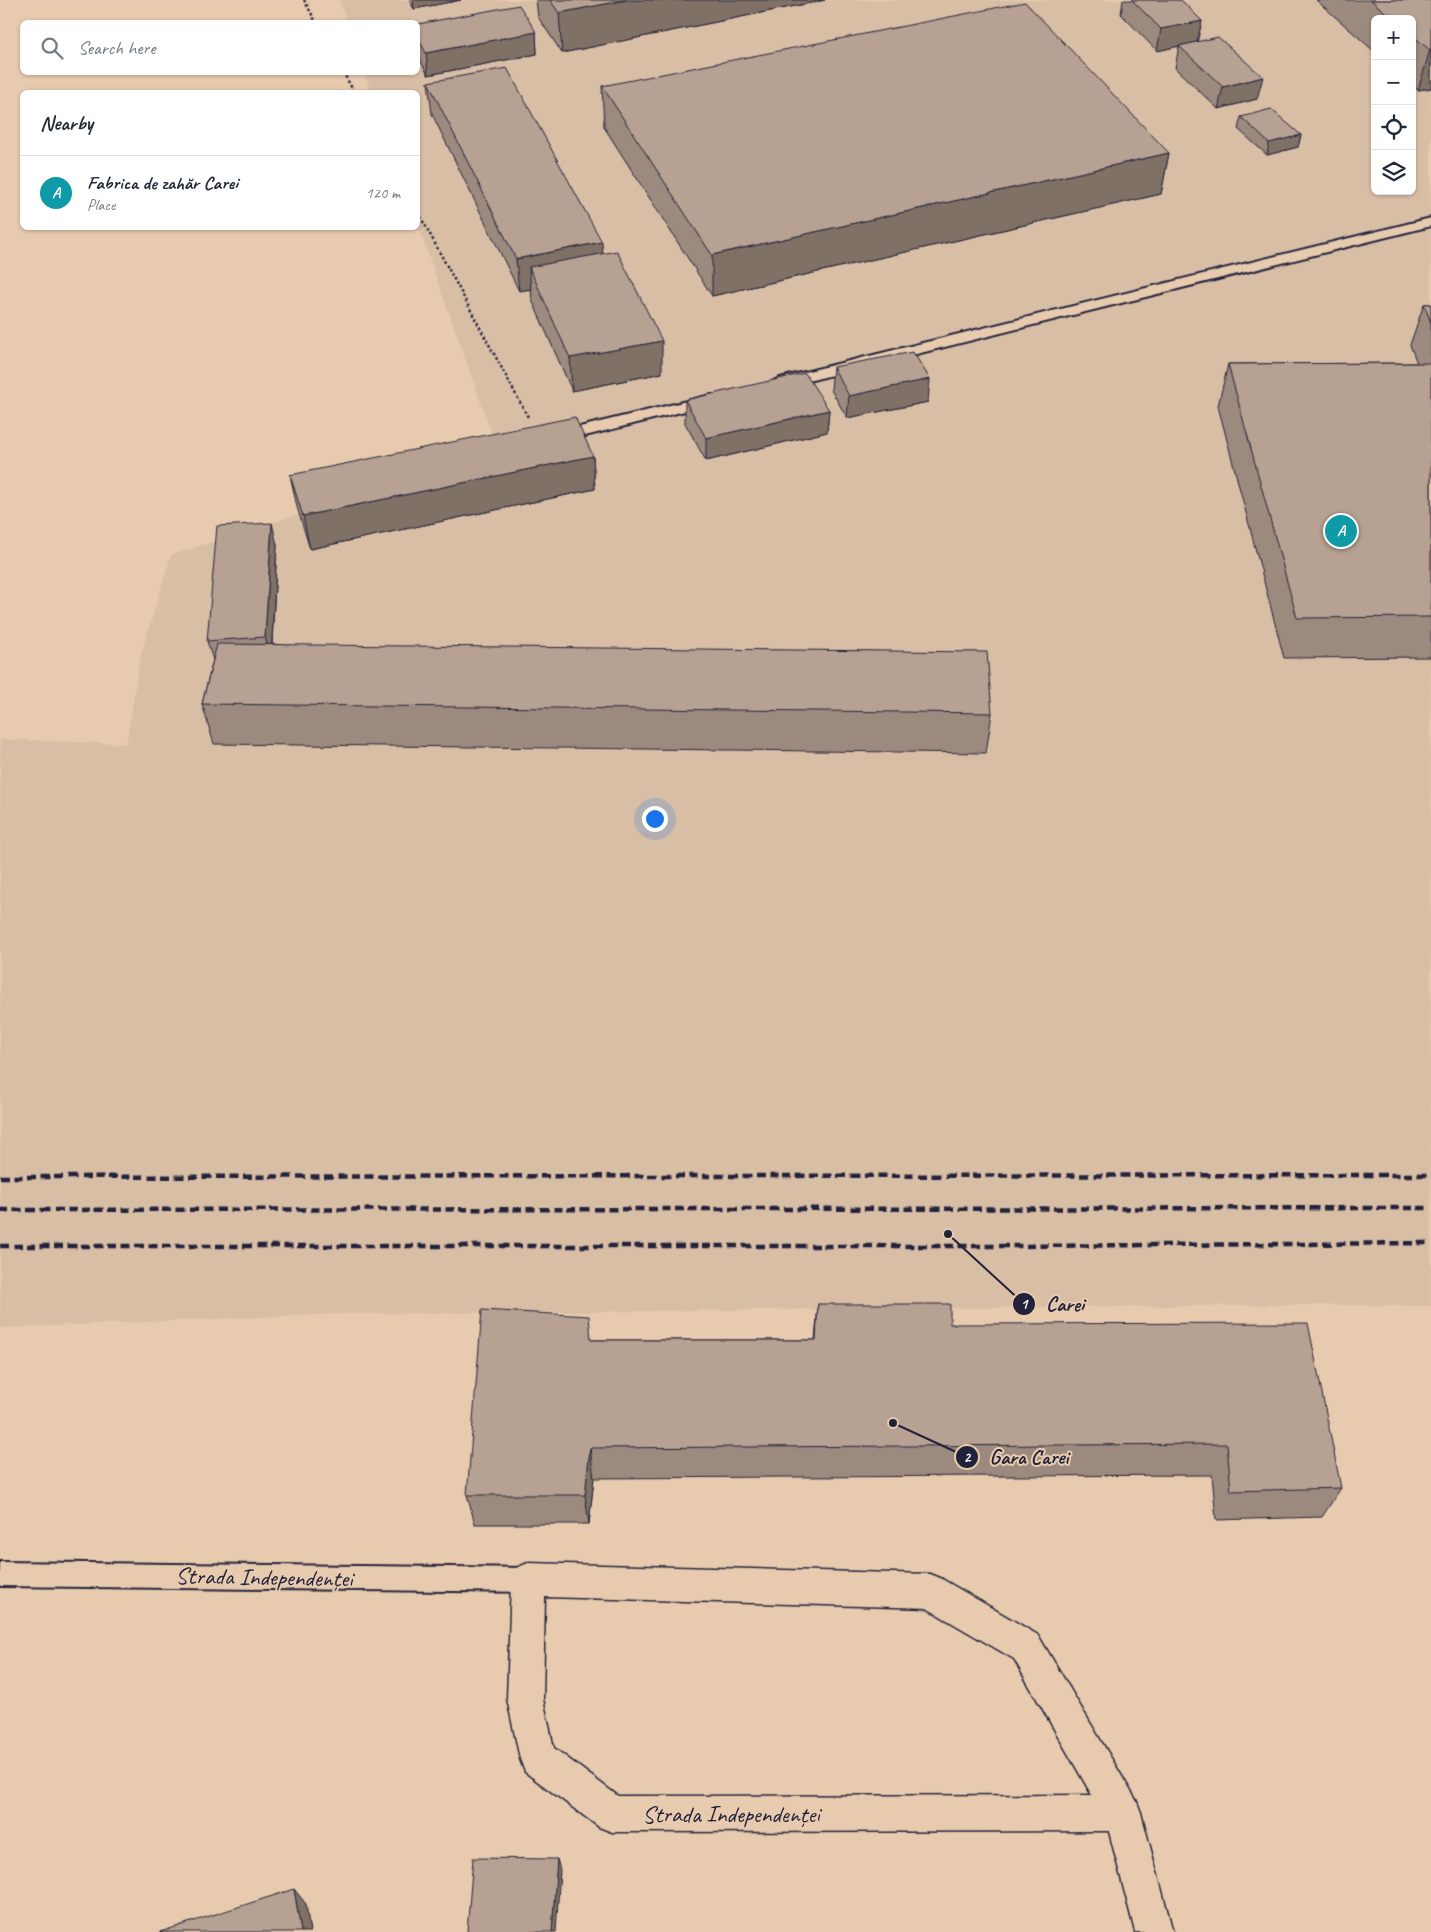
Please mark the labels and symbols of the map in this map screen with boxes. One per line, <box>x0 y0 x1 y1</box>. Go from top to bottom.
pin: A <box>1325 512 1357 550</box>
your location <box>642 806 668 832</box>
callout: Carei <box>1011 1286 1094 1322</box>
text: Carei <box>1046 1291 1087 1317</box>
text: 1 <box>1021 1295 1030 1314</box>
callout: Gara Carei <box>954 1439 1078 1475</box>
text: Gara Carei <box>990 1444 1071 1470</box>
text: 2 <box>964 1448 972 1467</box>
street label: Strada Independenței <box>175 1560 355 1594</box>
street label: Strada Independenței <box>642 1799 822 1829</box>

